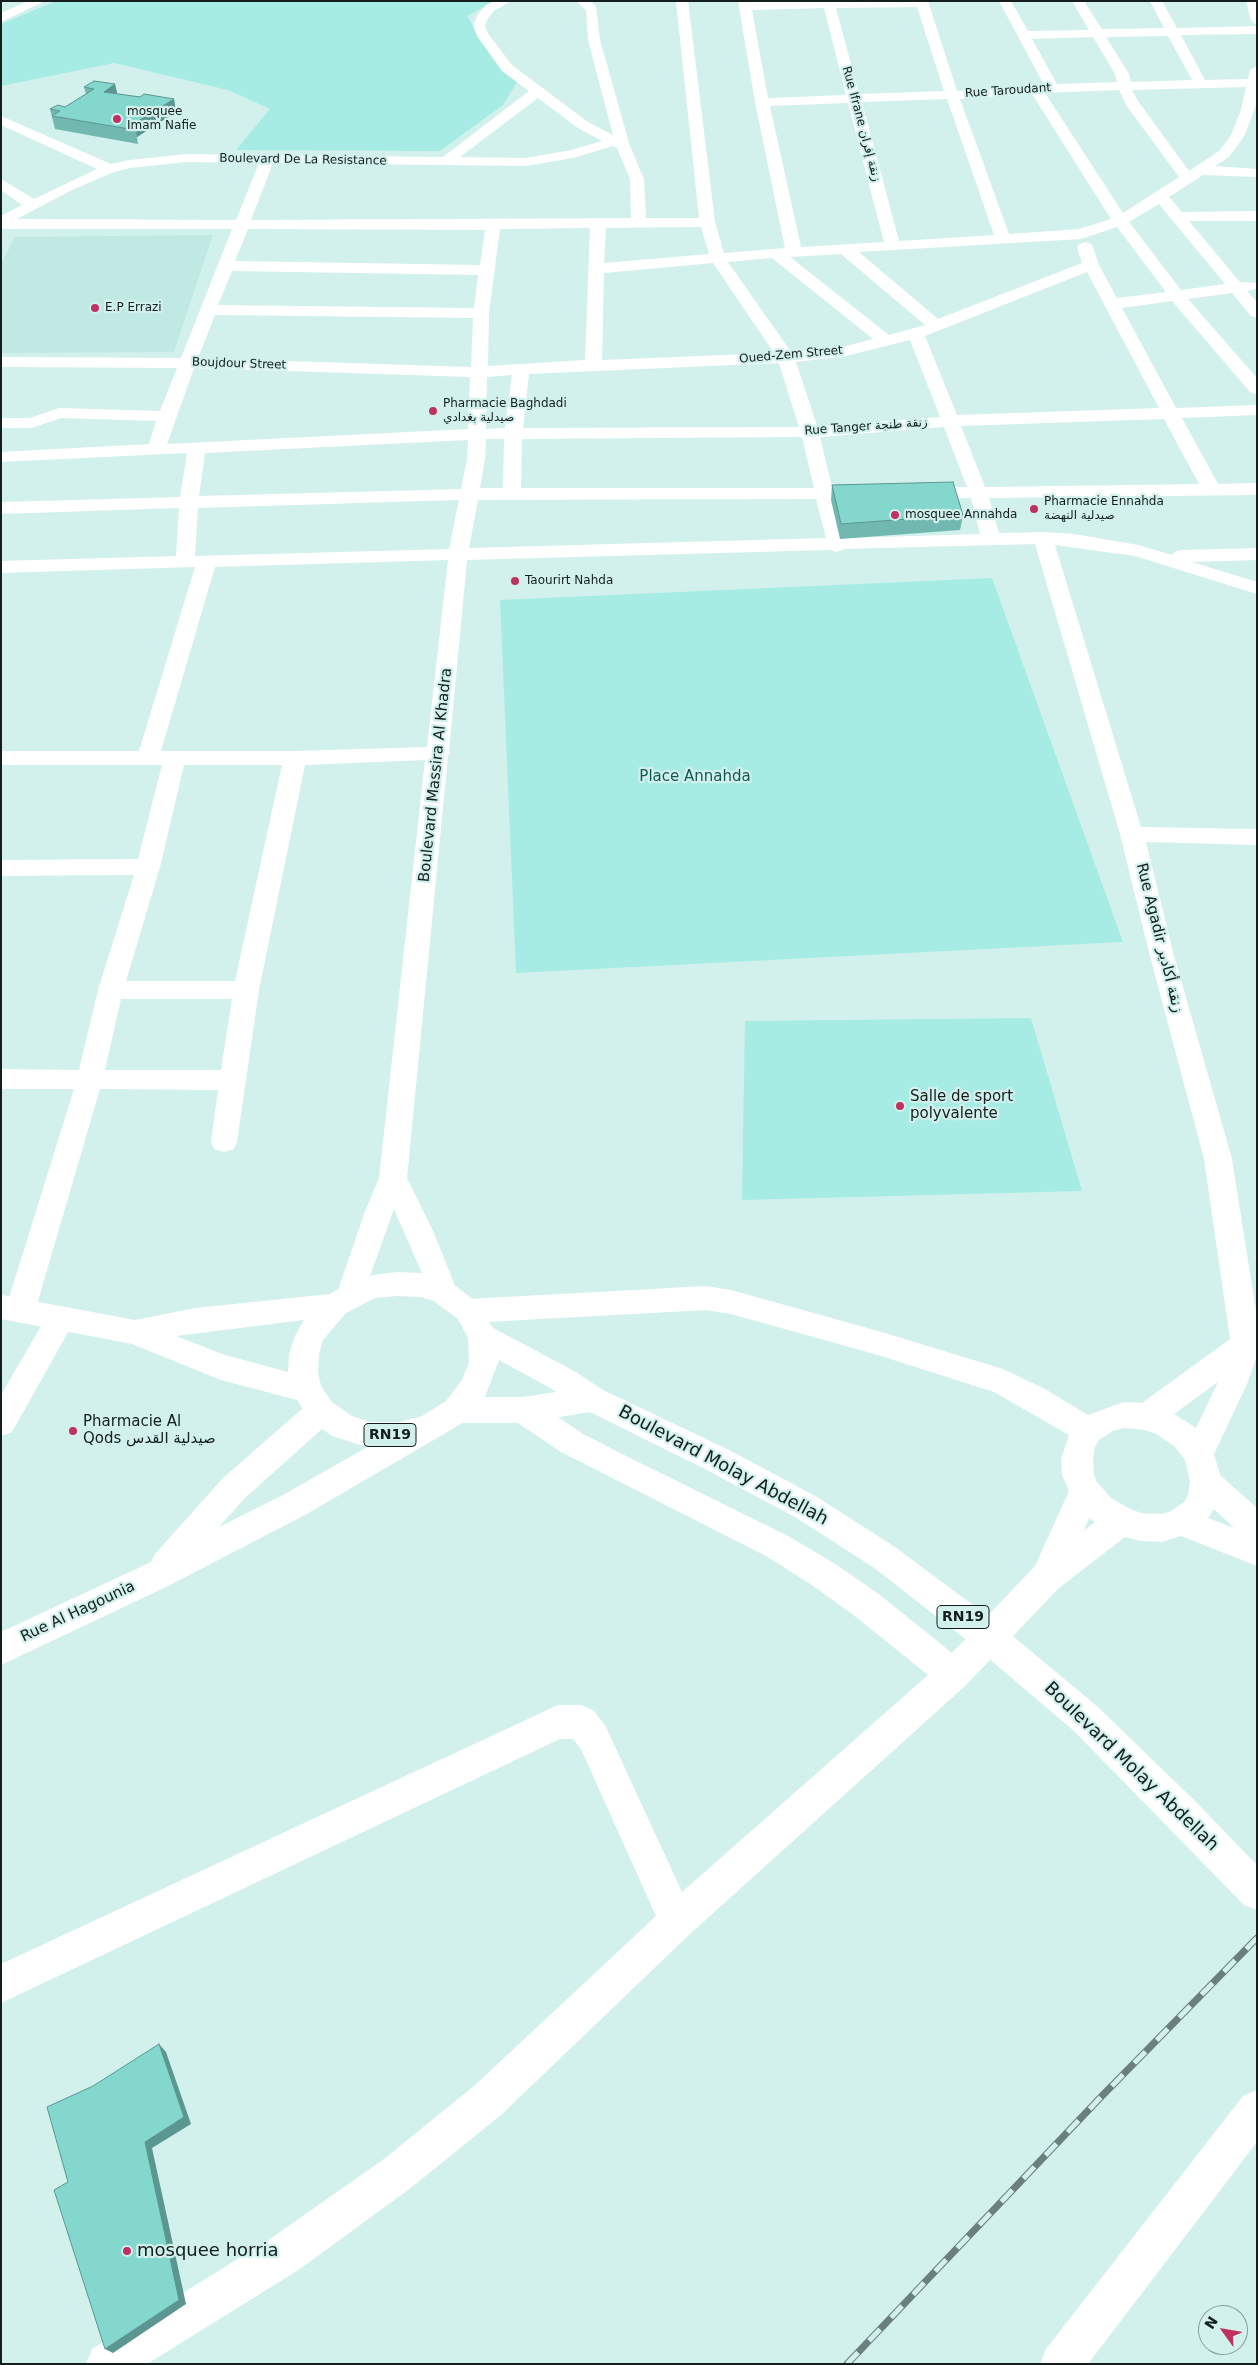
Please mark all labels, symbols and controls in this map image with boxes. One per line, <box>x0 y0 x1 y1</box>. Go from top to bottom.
street label: Rue Ifrane زنقة إفران <box>839 65 883 183</box>
street label: Rue Taroudant <box>965 81 1051 101</box>
place label: mosquee Imam Nafie <box>127 105 196 133</box>
marker: mosquee Imam Nafie <box>111 113 123 125</box>
street label: Boulevard De La Resistance <box>219 151 387 169</box>
place label: E.P Errazi <box>105 301 162 315</box>
marker: E.P Errazi <box>89 302 101 314</box>
street label: Oued-Zem Street <box>739 343 843 367</box>
street label: Boujdour Street <box>192 355 286 373</box>
place label: Pharmacie Baghdadi صيدلية بغدادي <box>443 397 567 425</box>
marker: Pharmacie Baghdadi صيدلية بغدادي <box>427 405 439 417</box>
street label: Rue Tanger زنقة طنجة <box>804 416 928 438</box>
place label: Pharmacie Ennahda صيدلية النهضة <box>1044 495 1164 523</box>
marker: Pharmacie Ennahda صيدلية النهضة <box>1028 503 1040 515</box>
place label: mosquee Annahda <box>905 508 1017 522</box>
marker: mosquee Annahda <box>889 509 901 521</box>
place label: Taourirt Nahda <box>525 574 613 588</box>
marker: Taourirt Nahda <box>509 575 521 587</box>
street label: Boulevard Massira Al Khadra <box>416 667 456 883</box>
park label: Place Annahda <box>639 768 751 786</box>
street label: Rue Agadir زنقة أكادير <box>1132 861 1186 1015</box>
place label: Salle de sport polyvalente <box>910 1088 1013 1123</box>
marker: Salle de sport polyvalente <box>894 1100 906 1112</box>
street label: Boulevard Molay Abdellah <box>614 1401 832 1531</box>
place label: Pharmacie Al Qods صيدلية القدس <box>83 1413 216 1448</box>
road number: RN19 <box>364 1424 416 1446</box>
marker: Pharmacie Al Qods صيدلية القدس <box>67 1425 79 1437</box>
street label: Rue Al Hagounia <box>18 1578 138 1646</box>
road number: RN19 <box>937 1605 989 1628</box>
street label: Boulevard Molay Abdellah <box>1039 1678 1223 1856</box>
place label: mosquee horria <box>137 2240 279 2262</box>
marker: mosquee horria <box>121 2245 133 2257</box>
north arrow <box>1198 2305 1248 2355</box>
text: N <box>1201 2313 1221 2332</box>

